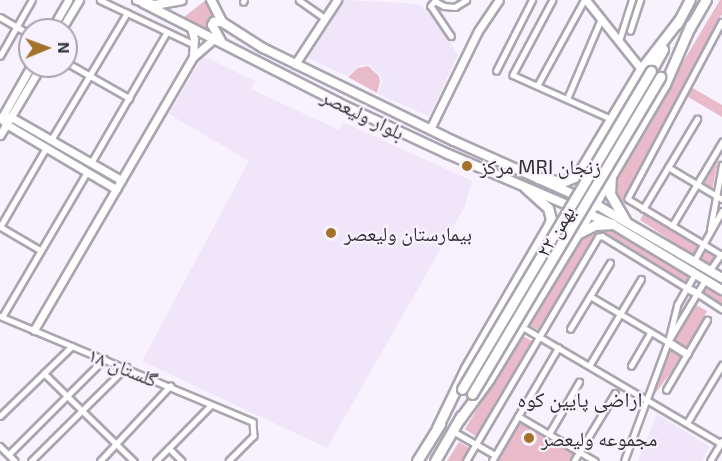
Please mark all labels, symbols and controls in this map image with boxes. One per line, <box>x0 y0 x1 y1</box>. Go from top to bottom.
north arrow <box>18 18 78 78</box>
text: N <box>55 42 74 54</box>
street label: بلوار ولیعصر <box>318 84 408 144</box>
place label: مرکز MRI زنجان <box>480 154 601 178</box>
marker: مرکز MRI زنجان <box>458 157 476 175</box>
street label: ۲۲ بهمن <box>530 201 580 261</box>
place label: بیمارستان ولیعصر <box>344 221 472 245</box>
marker: بیمارستان ولیعصر <box>322 224 340 242</box>
street label: گلستان ۱۸ <box>85 342 161 392</box>
district label: اراضی پایین کوه <box>517 386 643 412</box>
place label: مجموعه ولیعصر <box>541 426 657 450</box>
marker: مجموعه ولیعصر <box>522 431 536 445</box>

